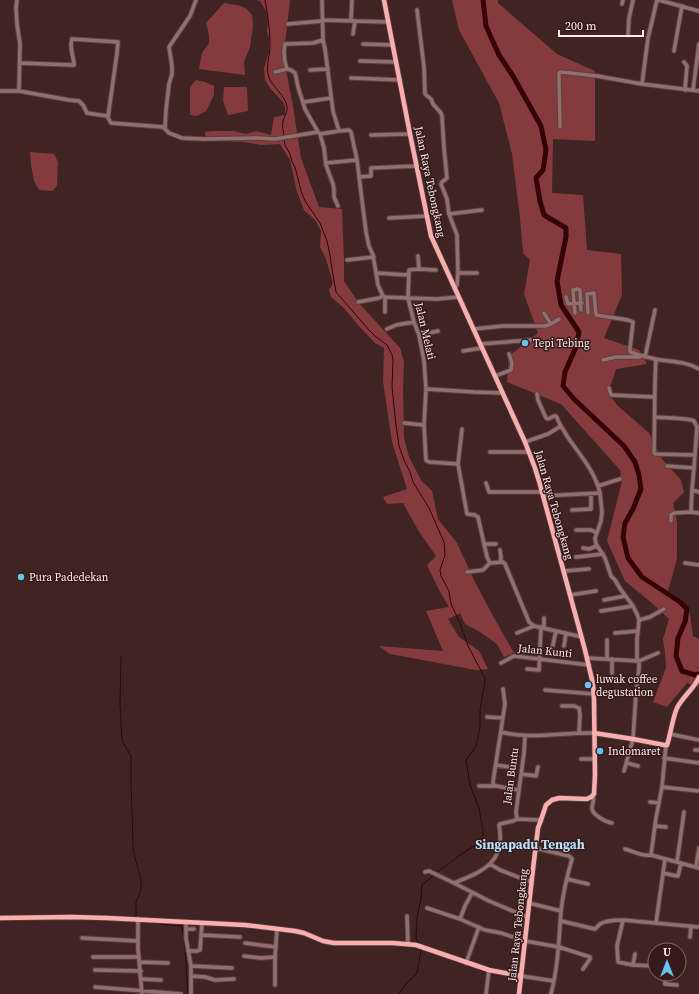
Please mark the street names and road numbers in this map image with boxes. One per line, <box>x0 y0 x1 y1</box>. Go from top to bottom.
street label: Jalan Raya Tebongkang <box>411 124 449 239</box>
street label: Jalan Melati <box>411 300 439 361</box>
street label: Jalan Raya Tebongkang <box>531 447 577 562</box>
street label: Jalan Kunti <box>516 641 573 661</box>
street label: Jalan Buntu <box>499 746 522 806</box>
street label: Jalan Raya Tebongkang <box>505 868 531 983</box>

